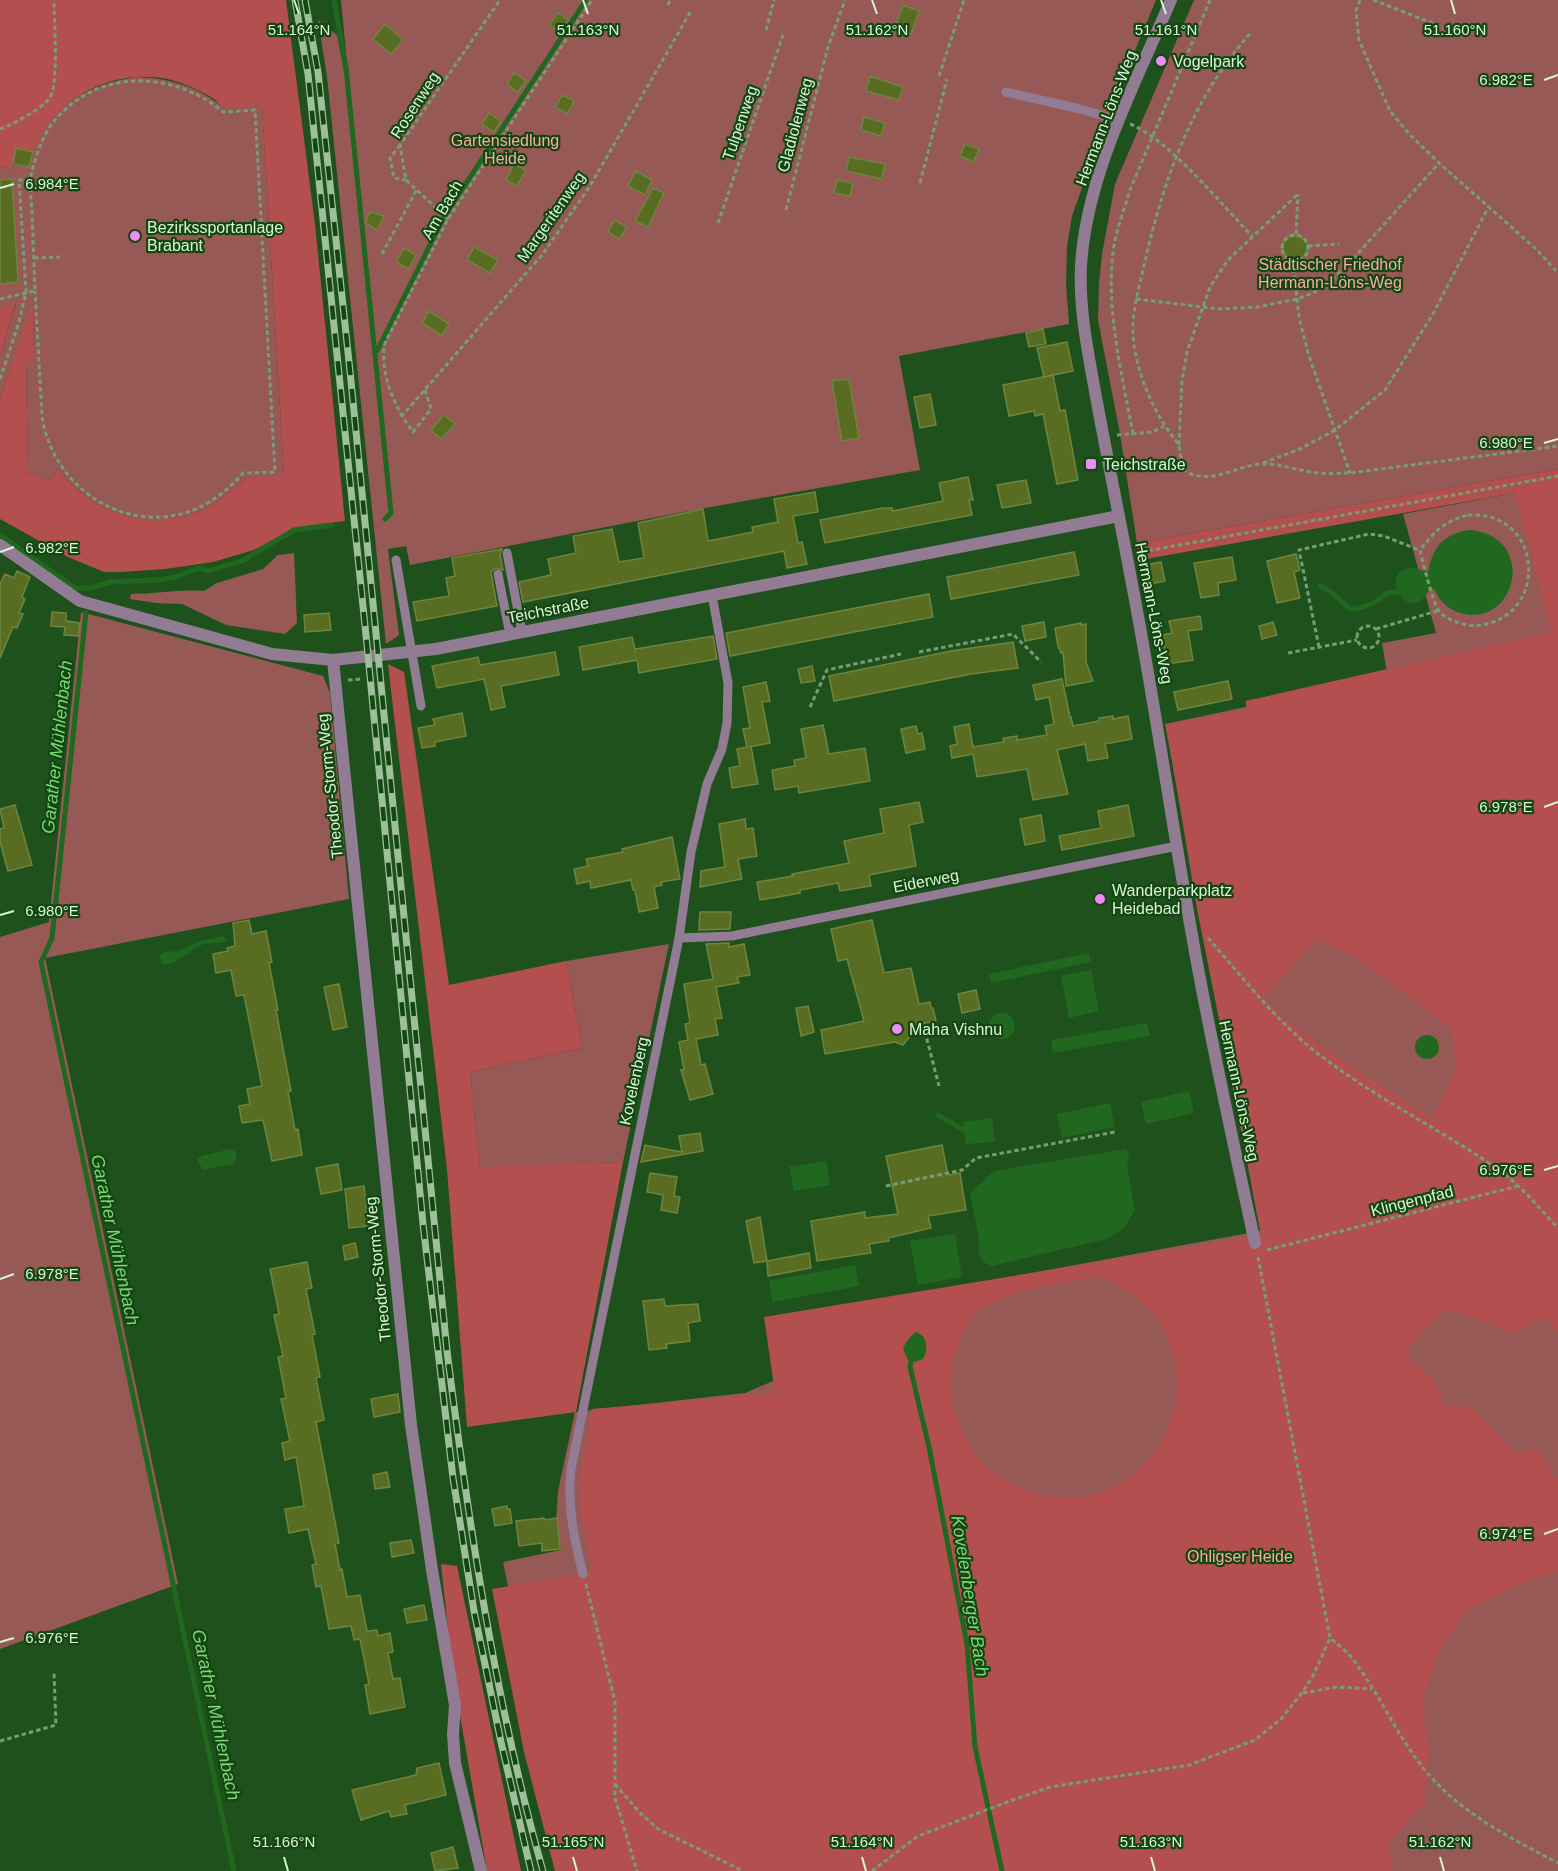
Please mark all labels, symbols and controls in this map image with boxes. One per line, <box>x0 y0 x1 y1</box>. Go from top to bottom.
text: 51.164°N <box>268 21 330 38</box>
text: 51.163°N <box>557 21 619 38</box>
text: 51.162°N <box>846 21 908 38</box>
text: 51.161°N <box>1135 21 1197 38</box>
text: 51.160°N <box>1424 21 1486 38</box>
street label: Hermann-Löns-Weg <box>1072 48 1140 188</box>
place label: Vogelpark <box>1173 53 1245 70</box>
marker: Vogelpark <box>1154 54 1168 68</box>
street label: Rosenweg <box>387 69 443 141</box>
text: 6.982°E <box>1479 71 1533 88</box>
street label: Gladiolenweg <box>774 76 816 174</box>
street label: Tulpenweg <box>719 84 761 162</box>
park label: Gartensiedlung Heide <box>451 132 559 167</box>
street label: Margeritenweg <box>514 169 588 265</box>
text: 6.984°E <box>25 175 79 192</box>
street label: Am Bach <box>418 178 466 242</box>
place label: Bezirkssportanlage Brabant <box>147 219 283 254</box>
marker: Bezirkssportanlage Brabant <box>128 229 142 243</box>
park label: Städtischer Friedhof Hermann-Löns-Weg <box>1258 256 1402 291</box>
text: 6.980°E <box>1479 434 1533 451</box>
place label: Teichstraße <box>1103 456 1186 473</box>
marker: Teichstraße <box>1084 457 1098 471</box>
text: 6.982°E <box>25 539 79 556</box>
street label: Hermann-Löns-Weg <box>1132 541 1176 685</box>
street label: Teichstraße <box>506 594 590 626</box>
water label: Garather Mühlenbach <box>38 659 76 835</box>
street label: Theodor-Storm-Weg <box>314 713 346 859</box>
text: 6.978°E <box>1479 798 1533 815</box>
street label: Eiderweg <box>892 866 960 896</box>
place label: Wanderparkplatz Heidebad <box>1112 882 1232 917</box>
marker: Wanderparkplatz Heidebad <box>1093 892 1107 906</box>
text: 6.980°E <box>25 902 79 919</box>
street label: Hermann-Löns-Weg <box>1216 1019 1262 1163</box>
place label: Maha Vishnu <box>909 1021 1002 1038</box>
marker: Maha Vishnu <box>890 1022 904 1036</box>
street label: Kovelenberg <box>616 1035 652 1127</box>
water label: Garather Mühlenbach <box>87 1153 143 1327</box>
text: 6.976°E <box>1479 1161 1533 1178</box>
street label: Klingenpfad <box>1369 1183 1455 1219</box>
street label: Theodor-Storm-Weg <box>362 1196 394 1342</box>
text: 6.978°E <box>25 1265 79 1282</box>
water label: Kovelenberger Bach <box>947 1514 993 1678</box>
text: 6.974°E <box>1479 1525 1533 1542</box>
park label: Ohligser Heide <box>1187 1548 1293 1565</box>
water label: Garather Mühlenbach <box>188 1628 244 1802</box>
text: 6.976°E <box>25 1629 79 1646</box>
text: 51.166°N <box>253 1833 315 1850</box>
text: 51.165°N <box>542 1833 604 1850</box>
text: 51.164°N <box>831 1833 893 1850</box>
text: 51.163°N <box>1120 1833 1182 1850</box>
text: 51.162°N <box>1409 1833 1471 1850</box>

